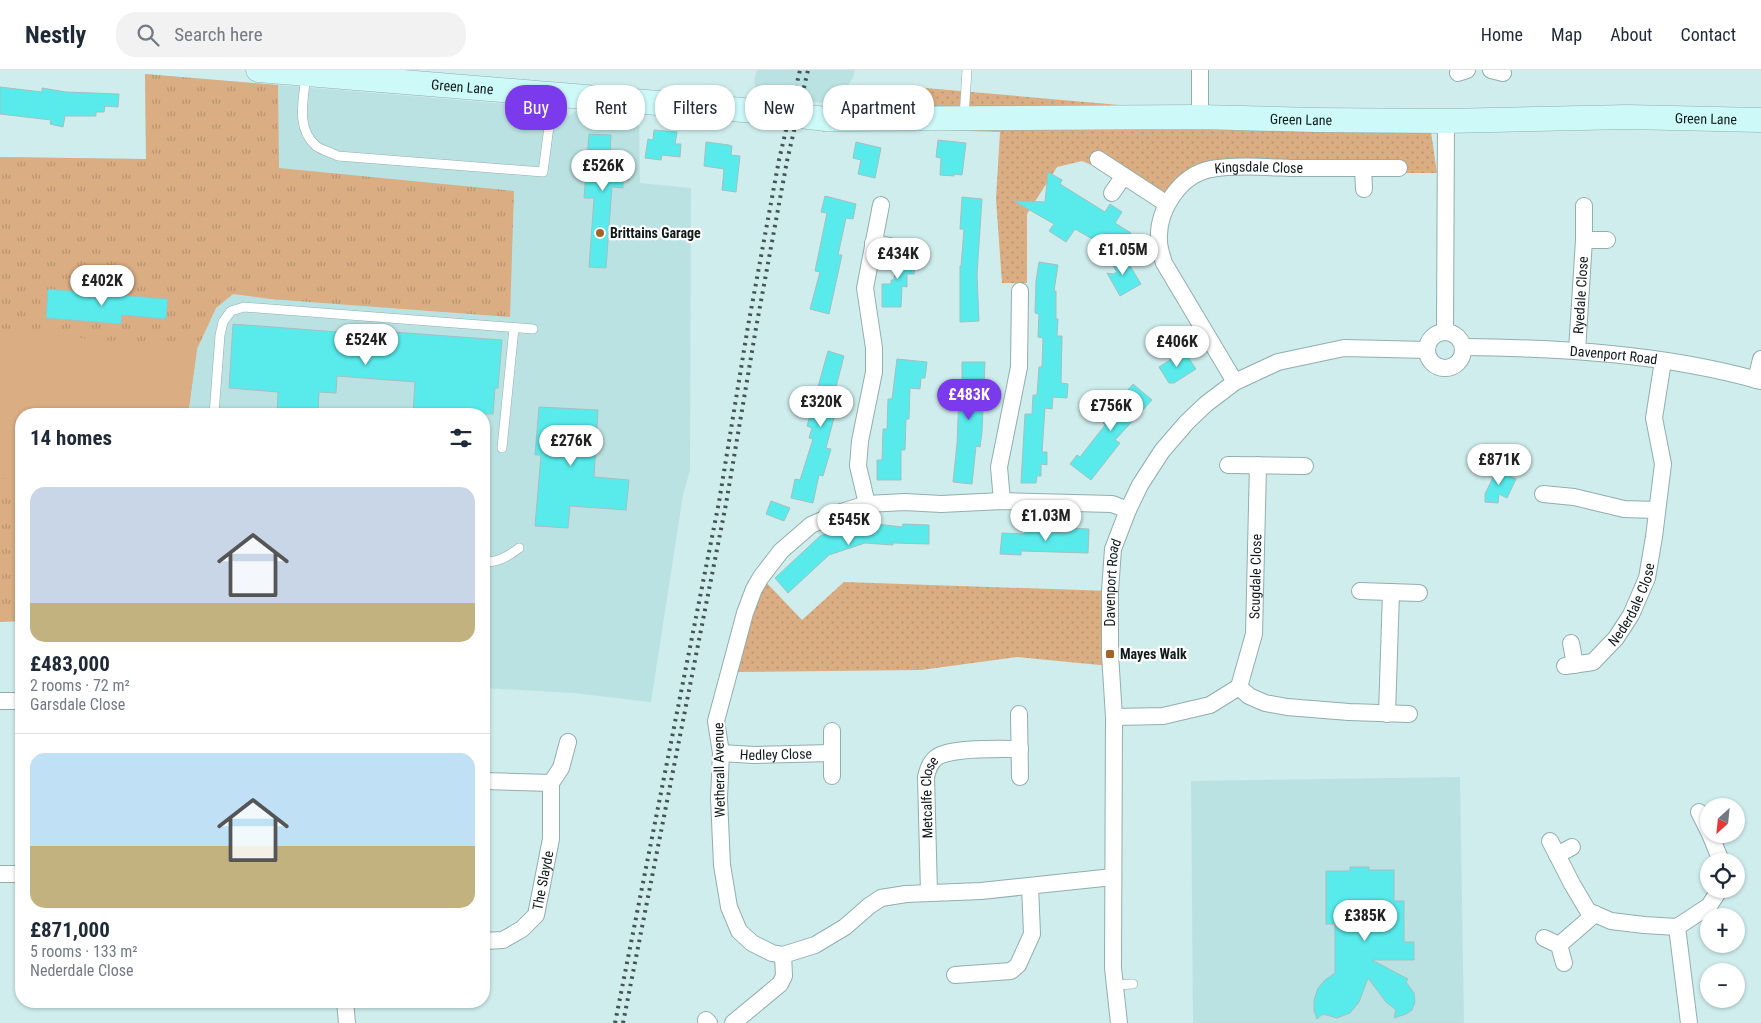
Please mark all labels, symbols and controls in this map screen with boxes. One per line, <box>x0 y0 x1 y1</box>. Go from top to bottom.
search box <box>116 12 466 57</box>
text: Nestly <box>25 21 86 49</box>
icon: search <box>134 21 162 49</box>
text: Search here <box>174 23 263 46</box>
text: Home <box>1481 24 1523 45</box>
text: Map <box>1551 24 1582 45</box>
text: About <box>1610 24 1652 45</box>
text: Contact <box>1680 24 1736 45</box>
street label: Green Lane <box>431 76 494 97</box>
chip: Buy <box>505 85 567 130</box>
chip: Rent <box>577 85 645 130</box>
chip: Filters <box>655 85 735 130</box>
chip: New <box>745 85 813 130</box>
chip: Apartment <box>823 85 934 130</box>
street label: Green Lane <box>1675 110 1738 127</box>
street label: Green Lane <box>1270 111 1333 128</box>
pin: £526K <box>568 150 638 192</box>
text: £526K <box>582 156 624 175</box>
street label: Kingsdale Close <box>1213 159 1303 176</box>
place label: Brittains Garage <box>610 225 701 241</box>
marker: Brittains Garage <box>594 227 606 239</box>
pin: £1.05M <box>1082 234 1164 276</box>
pin: £434K <box>863 238 933 280</box>
text: £1.05M <box>1098 240 1148 259</box>
text: £434K <box>877 244 919 263</box>
street label: Ryedale Close <box>1570 255 1591 334</box>
pin: £402K <box>67 264 137 307</box>
text: £402K <box>81 271 123 290</box>
pin: £524K <box>331 324 401 366</box>
pin: £406K <box>1142 326 1212 368</box>
text: £524K <box>345 330 387 349</box>
text: £406K <box>1156 332 1198 351</box>
street label: Davenport Road <box>1569 343 1659 367</box>
pin: £483K <box>934 378 1004 421</box>
text: £483K <box>948 385 990 404</box>
pin: £320K <box>786 386 856 428</box>
pin: £756K <box>1076 390 1146 432</box>
text: £320K <box>800 392 842 411</box>
text: £756K <box>1090 396 1132 415</box>
icon: filters <box>447 424 475 452</box>
pin: £276K <box>536 424 606 467</box>
text: 14 homes <box>30 426 112 450</box>
text: £276K <box>550 431 592 450</box>
pin: £871K <box>1464 444 1534 486</box>
text: £871K <box>1478 450 1520 469</box>
pin: £1.03M <box>1005 500 1087 542</box>
pin: £545K <box>814 504 884 546</box>
text: £1.03M <box>1021 506 1071 525</box>
text: £545K <box>828 510 870 529</box>
icon: home <box>208 520 298 610</box>
street label: Scugdale Close <box>1246 533 1264 619</box>
street label: Davenport Road <box>1102 536 1124 626</box>
street label: Nederdale Close <box>1605 561 1657 649</box>
place label: Mayes Walk <box>1120 646 1187 662</box>
marker: Mayes Walk <box>1104 648 1116 660</box>
text: £483,000 <box>30 652 110 676</box>
text: 2 rooms · 72 m² <box>30 676 130 695</box>
text: Garsdale Close <box>30 695 125 714</box>
street label: Wetherall Avenue <box>710 722 728 818</box>
street label: Hedley Close <box>739 745 813 763</box>
street label: Metcalfe Close <box>918 752 942 839</box>
icon: home <box>208 785 298 875</box>
north arrow <box>1700 798 1745 842</box>
map controls <box>1700 798 1745 1008</box>
street label: The Slayde <box>529 849 557 912</box>
button: locate <box>1700 853 1745 898</box>
pin: £385K <box>1330 900 1400 942</box>
text: £385K <box>1344 906 1386 925</box>
button: + <box>1700 908 1745 953</box>
text: £871,000 <box>30 918 110 942</box>
text: 5 rooms · 133 m² <box>30 942 138 961</box>
text: Nederdale Close <box>30 961 134 980</box>
button: − <box>1700 963 1745 1008</box>

